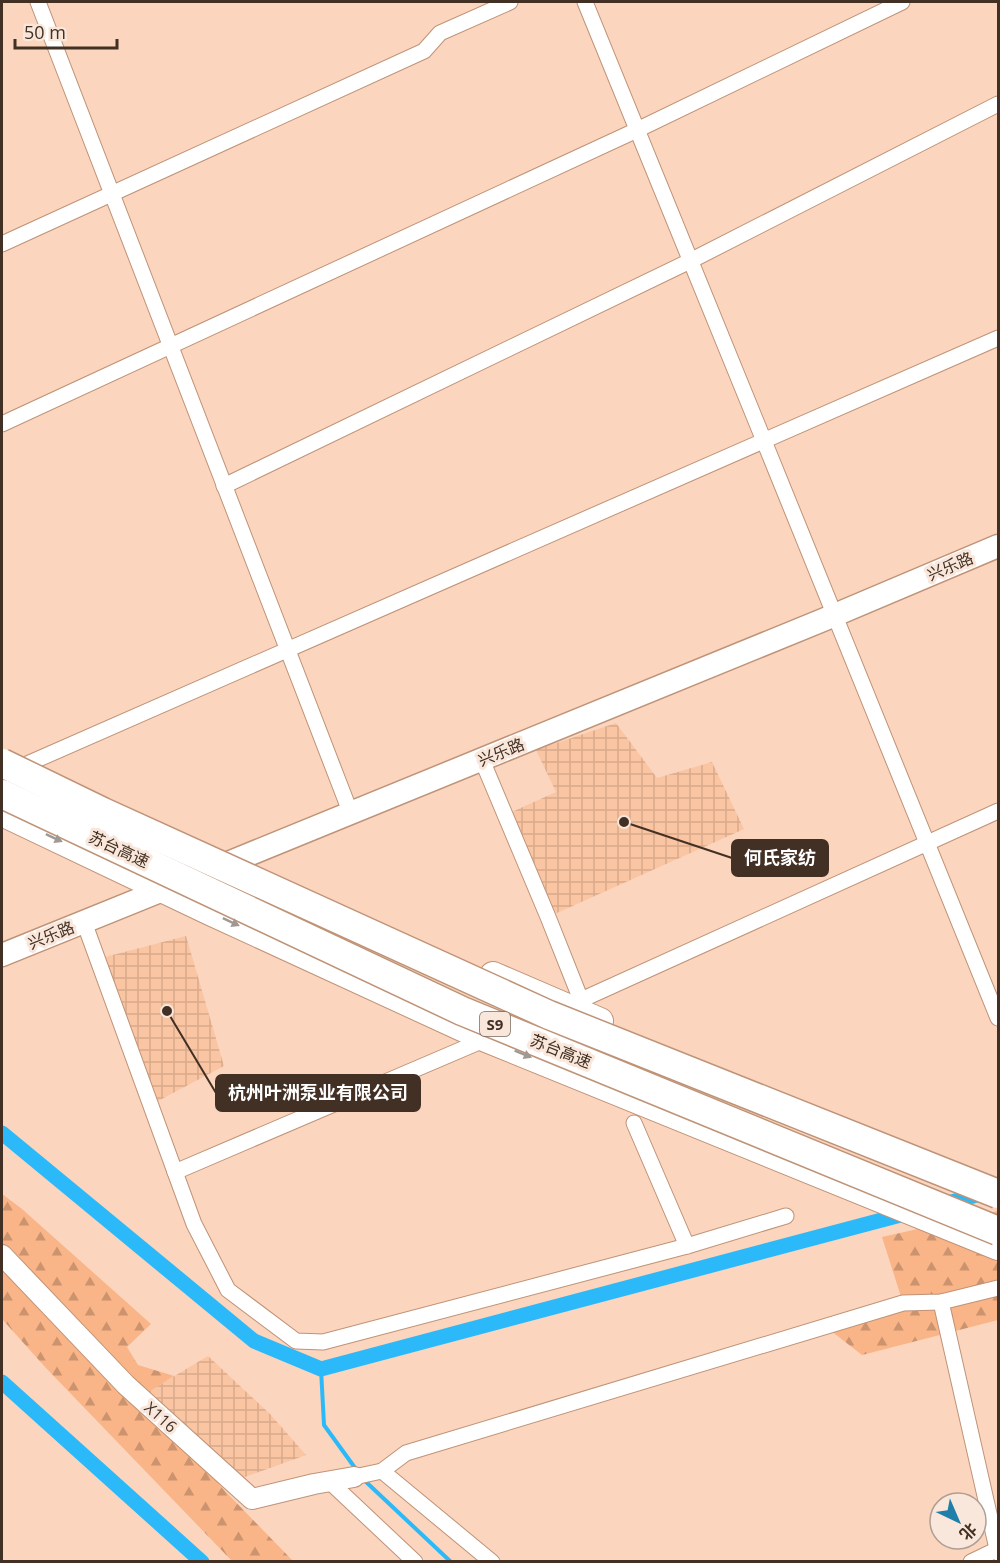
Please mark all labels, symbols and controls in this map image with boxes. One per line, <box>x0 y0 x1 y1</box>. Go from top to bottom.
scale bar <box>15 12 117 50</box>
text: 50 m <box>24 20 66 44</box>
street label: 兴乐路 <box>924 546 976 586</box>
street label: 兴乐路 <box>475 733 527 771</box>
street label: 苏台高速 <box>85 826 153 872</box>
one-way arrow <box>46 834 63 843</box>
callout: 何氏家纺 <box>732 840 828 876</box>
text: 何氏家纺 <box>744 845 816 869</box>
street label: 兴乐路 <box>25 916 77 954</box>
one-way arrow <box>222 917 239 926</box>
road number: S9 <box>480 1012 510 1036</box>
street label: 苏台高速 <box>527 1029 595 1073</box>
one-way arrow <box>514 1050 532 1059</box>
callout: 杭州叶洲泵业有限公司 <box>216 1075 420 1111</box>
text: 杭州叶洲泵业有限公司 <box>228 1080 408 1104</box>
street label: X116 <box>140 1397 182 1437</box>
north arrow <box>928 1491 988 1551</box>
text: 北 <box>955 1518 982 1545</box>

